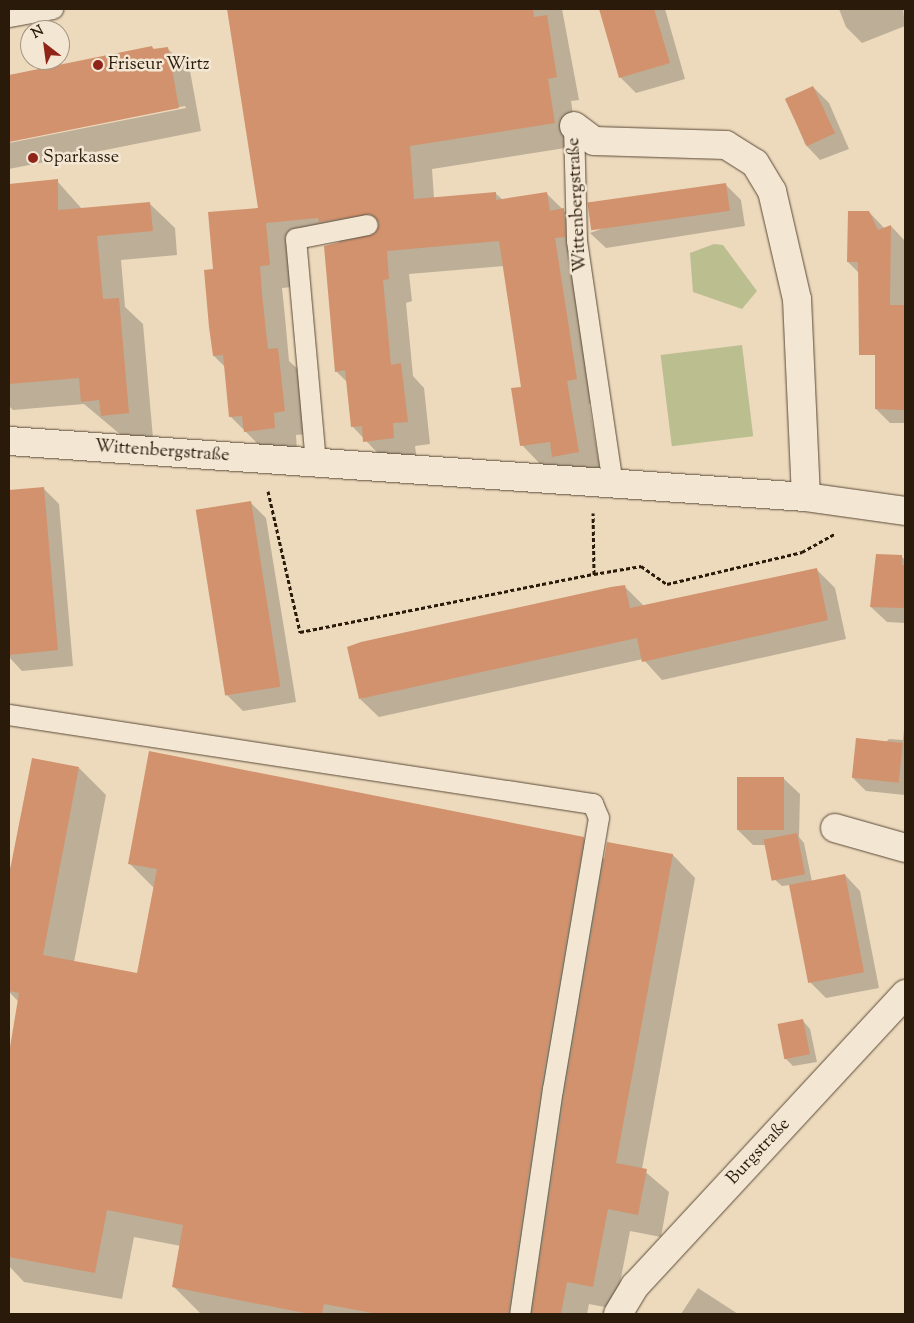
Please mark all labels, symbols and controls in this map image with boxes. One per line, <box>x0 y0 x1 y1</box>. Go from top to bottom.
north arrow <box>20 20 70 70</box>
text: N <box>28 21 48 44</box>
place label: Friseur Wirtz <box>108 54 210 76</box>
marker: Friseur Wirtz <box>92 59 104 71</box>
street label: Wittenbergstraße <box>564 137 592 273</box>
place label: Sparkasse <box>43 147 119 169</box>
marker: Sparkasse <box>27 152 39 164</box>
street label: Wittenbergstraße <box>94 437 230 467</box>
street label: Burgstraße <box>723 1114 795 1190</box>

